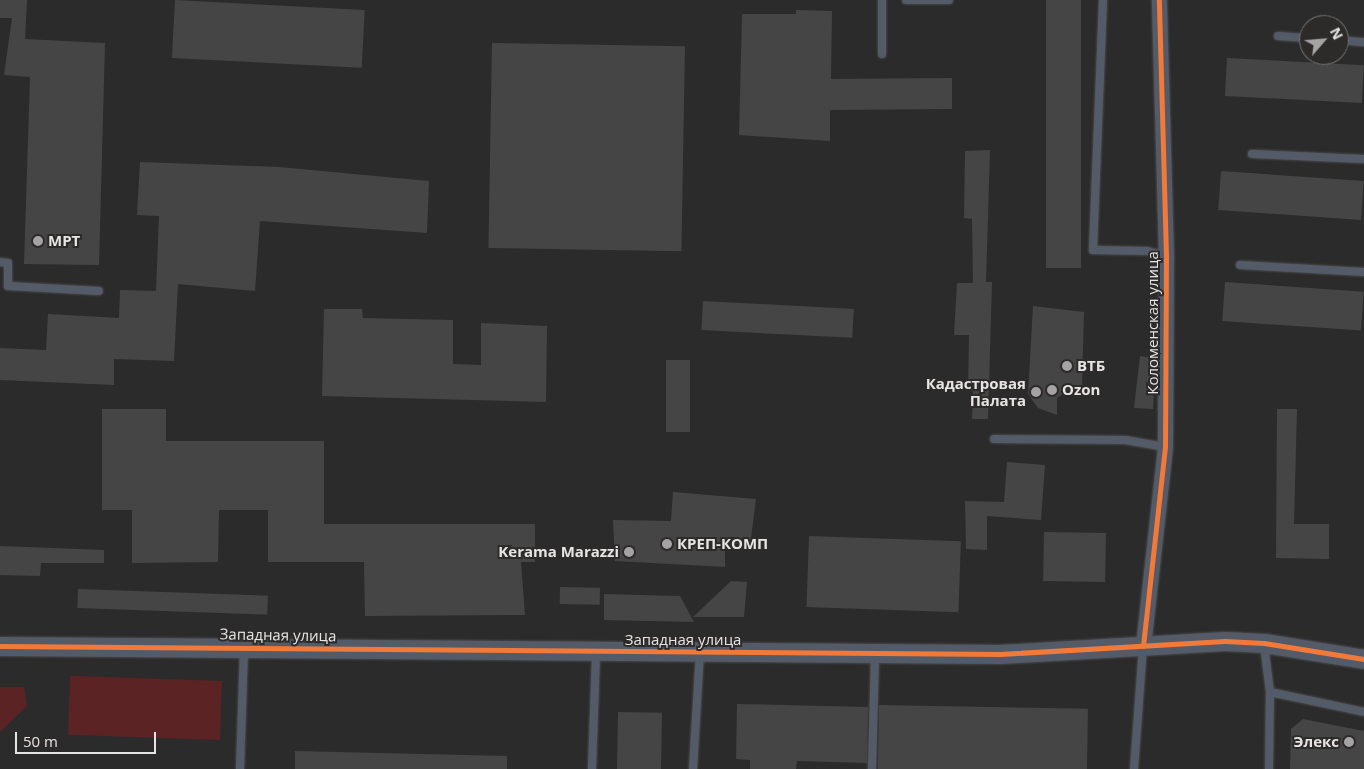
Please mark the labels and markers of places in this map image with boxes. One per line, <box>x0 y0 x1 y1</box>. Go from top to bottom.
place label: МРТ <box>48 232 80 250</box>
marker: МРТ <box>32 235 44 247</box>
place label: ВТБ <box>1077 357 1105 375</box>
marker: ВТБ <box>1061 360 1073 372</box>
place label: Кадастровая Палата <box>926 374 1026 409</box>
place label: Ozon <box>1062 381 1100 399</box>
marker: Ozon <box>1046 384 1058 396</box>
marker: Кадастровая Палата <box>1030 386 1042 398</box>
place label: КРЕП-КОМП <box>677 535 768 553</box>
marker: КРЕП-КОМП <box>661 538 673 550</box>
place label: Kerama Marazzi <box>498 543 619 561</box>
marker: Kerama Marazzi <box>623 546 635 558</box>
place label: Элекс <box>1294 733 1339 751</box>
marker: Элекс <box>1343 736 1355 748</box>

